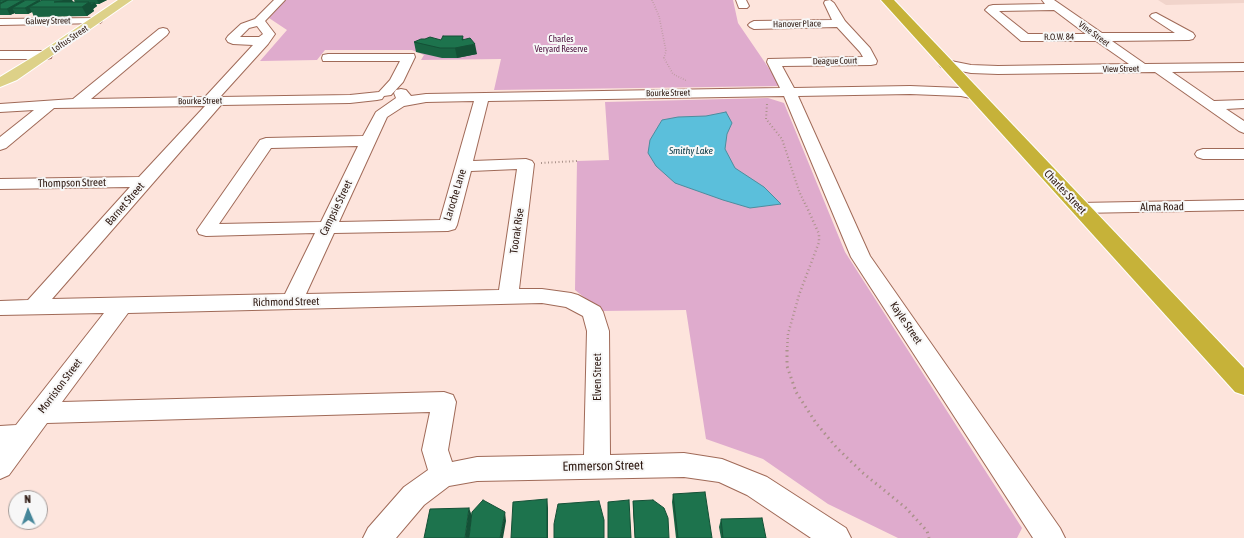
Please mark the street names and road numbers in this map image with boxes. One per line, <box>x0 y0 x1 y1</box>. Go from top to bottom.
street label: Galwey Street <box>25 15 71 27</box>
street label: Hanover Place <box>773 18 821 30</box>
street label: Vine Street <box>1076 19 1112 49</box>
street label: Loftus Street <box>50 23 90 55</box>
street label: R.O.W. 84 <box>1044 31 1074 43</box>
street label: Deague Court <box>813 55 857 67</box>
street label: View Street <box>1102 63 1140 75</box>
street label: Bourke Street <box>646 87 690 99</box>
street label: Bourke Street <box>178 95 222 107</box>
street label: Charles Street <box>1041 167 1089 217</box>
street label: Laroche Lane <box>441 168 469 222</box>
street label: Thompson Street <box>38 176 106 190</box>
street label: Campsie Street <box>317 178 355 238</box>
street label: Barnet Street <box>103 180 147 228</box>
street label: Alma Road <box>1140 200 1184 214</box>
street label: Toorak Rise <box>507 207 527 255</box>
street label: Richmond Street <box>253 295 319 309</box>
street label: Kayle Street <box>887 299 925 347</box>
street label: Elven Street <box>591 353 605 401</box>
street label: Morriston Street <box>35 356 85 416</box>
street label: Emmerson Street <box>562 457 644 475</box>

